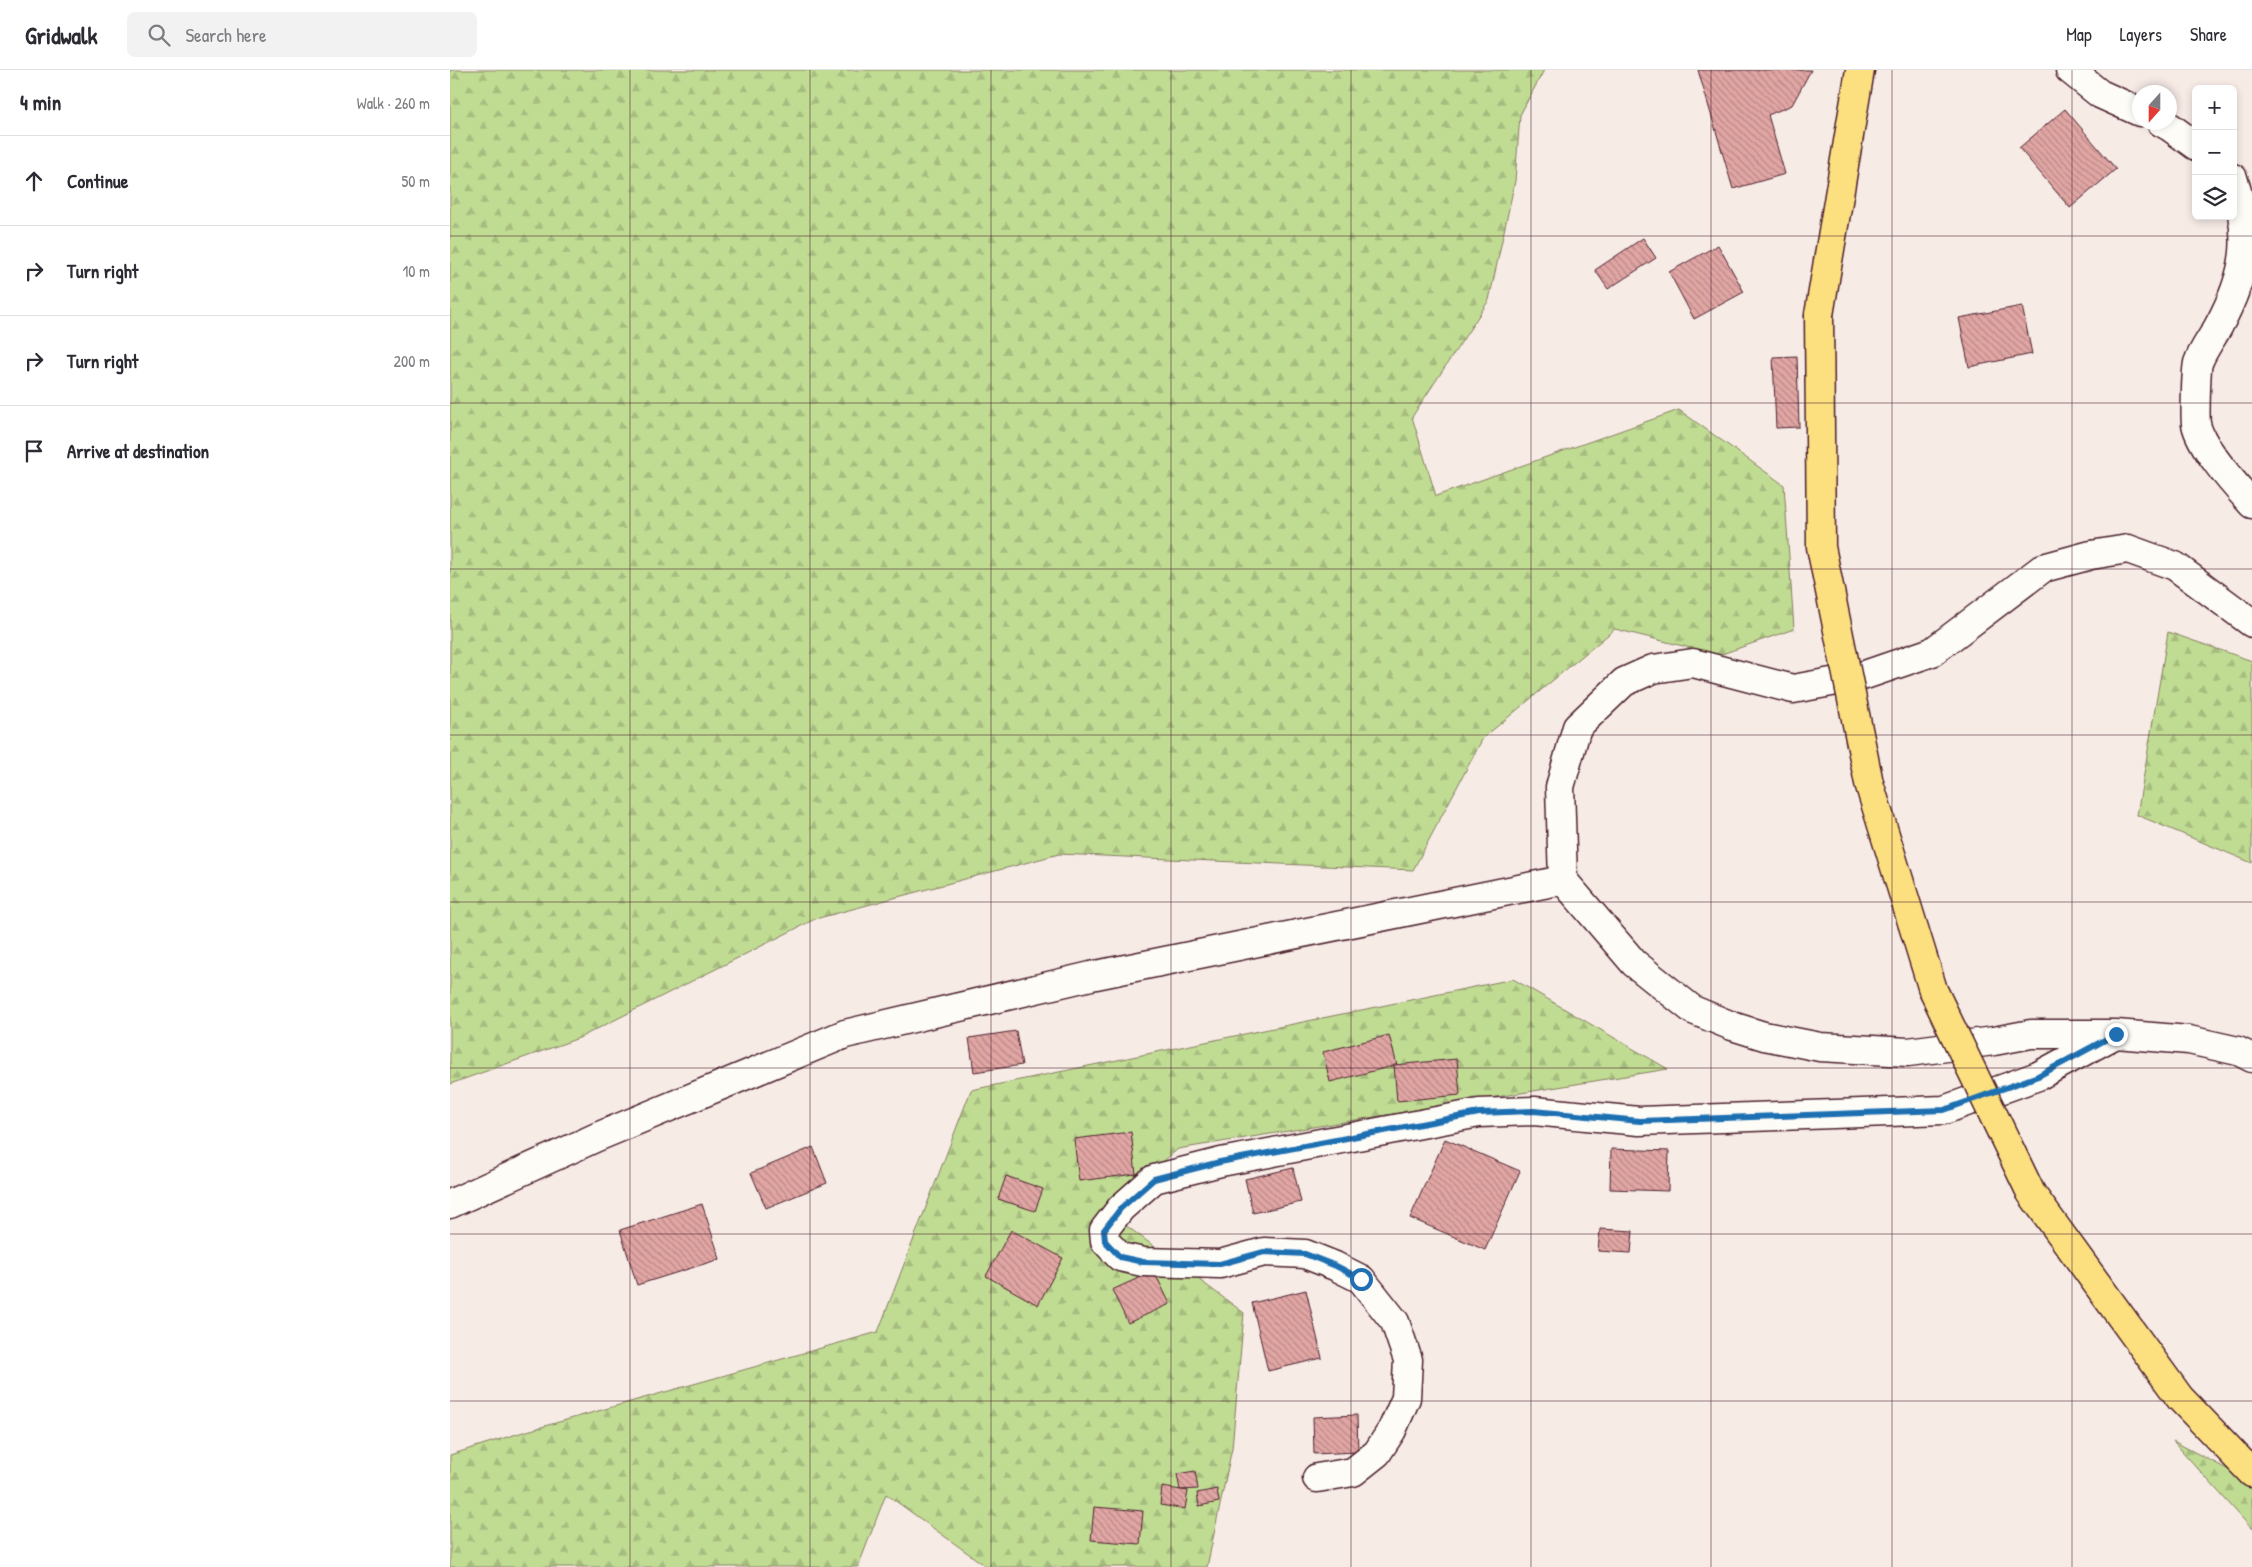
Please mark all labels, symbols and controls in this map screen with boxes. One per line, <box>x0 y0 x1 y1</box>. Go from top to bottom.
search box <box>127 12 477 57</box>
text: Gridwalk <box>25 19 97 51</box>
icon: search <box>145 21 173 49</box>
text: Search here <box>185 22 267 48</box>
text: Map <box>2066 22 2092 47</box>
text: Layers <box>2120 22 2162 47</box>
text: Share <box>2190 22 2227 47</box>
north arrow <box>2132 85 2177 130</box>
map controls <box>2192 85 2237 220</box>
button: + <box>2192 85 2237 130</box>
text: 4 min <box>20 88 61 117</box>
text: Walk · 260 m <box>357 92 430 114</box>
button: − <box>2192 130 2237 175</box>
icon: ahead <box>20 167 48 195</box>
text: Continue <box>67 168 128 194</box>
text: 50 m <box>402 170 430 192</box>
button: layers <box>2192 175 2237 220</box>
icon: right <box>20 257 48 285</box>
text: Turn right <box>67 258 138 284</box>
text: 10 m <box>402 260 430 282</box>
icon: right <box>20 347 48 375</box>
text: Turn right <box>67 348 138 374</box>
text: 200 m <box>394 350 430 372</box>
icon: arrive <box>20 437 48 465</box>
text: Arrive at destination <box>67 438 209 464</box>
route end <box>2105 1023 2128 1046</box>
route start <box>1350 1268 1373 1291</box>

